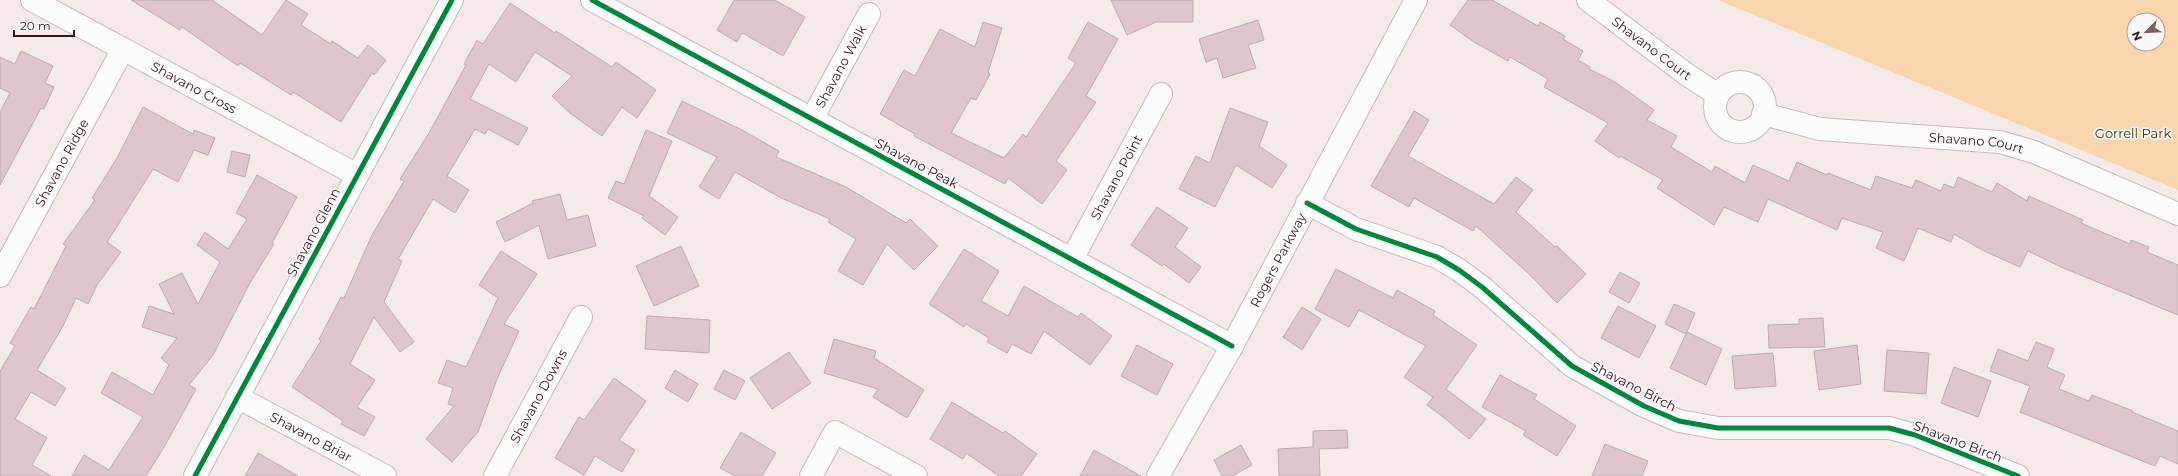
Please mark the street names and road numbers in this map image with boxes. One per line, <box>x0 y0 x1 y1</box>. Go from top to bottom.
street label: Shavano Court <box>1609 13 1695 83</box>
street label: Shavano Walk <box>812 22 870 110</box>
street label: Shavano Cross <box>149 58 239 117</box>
street label: Shavano Ridge <box>31 116 92 209</box>
street label: Shavano Court <box>1928 129 2026 157</box>
street label: Shavano Point <box>1087 132 1146 222</box>
street label: Shavano Peak <box>873 134 961 192</box>
street label: Shavano Glenn <box>283 185 343 279</box>
street label: Rogers Parkway <box>1246 209 1310 310</box>
street label: Shavano Downs <box>506 346 570 446</box>
street label: Shavano Birch <box>1589 358 1679 414</box>
street label: Shavano Briar <box>267 408 355 465</box>
street label: Shavano Birch <box>1911 417 2005 465</box>

